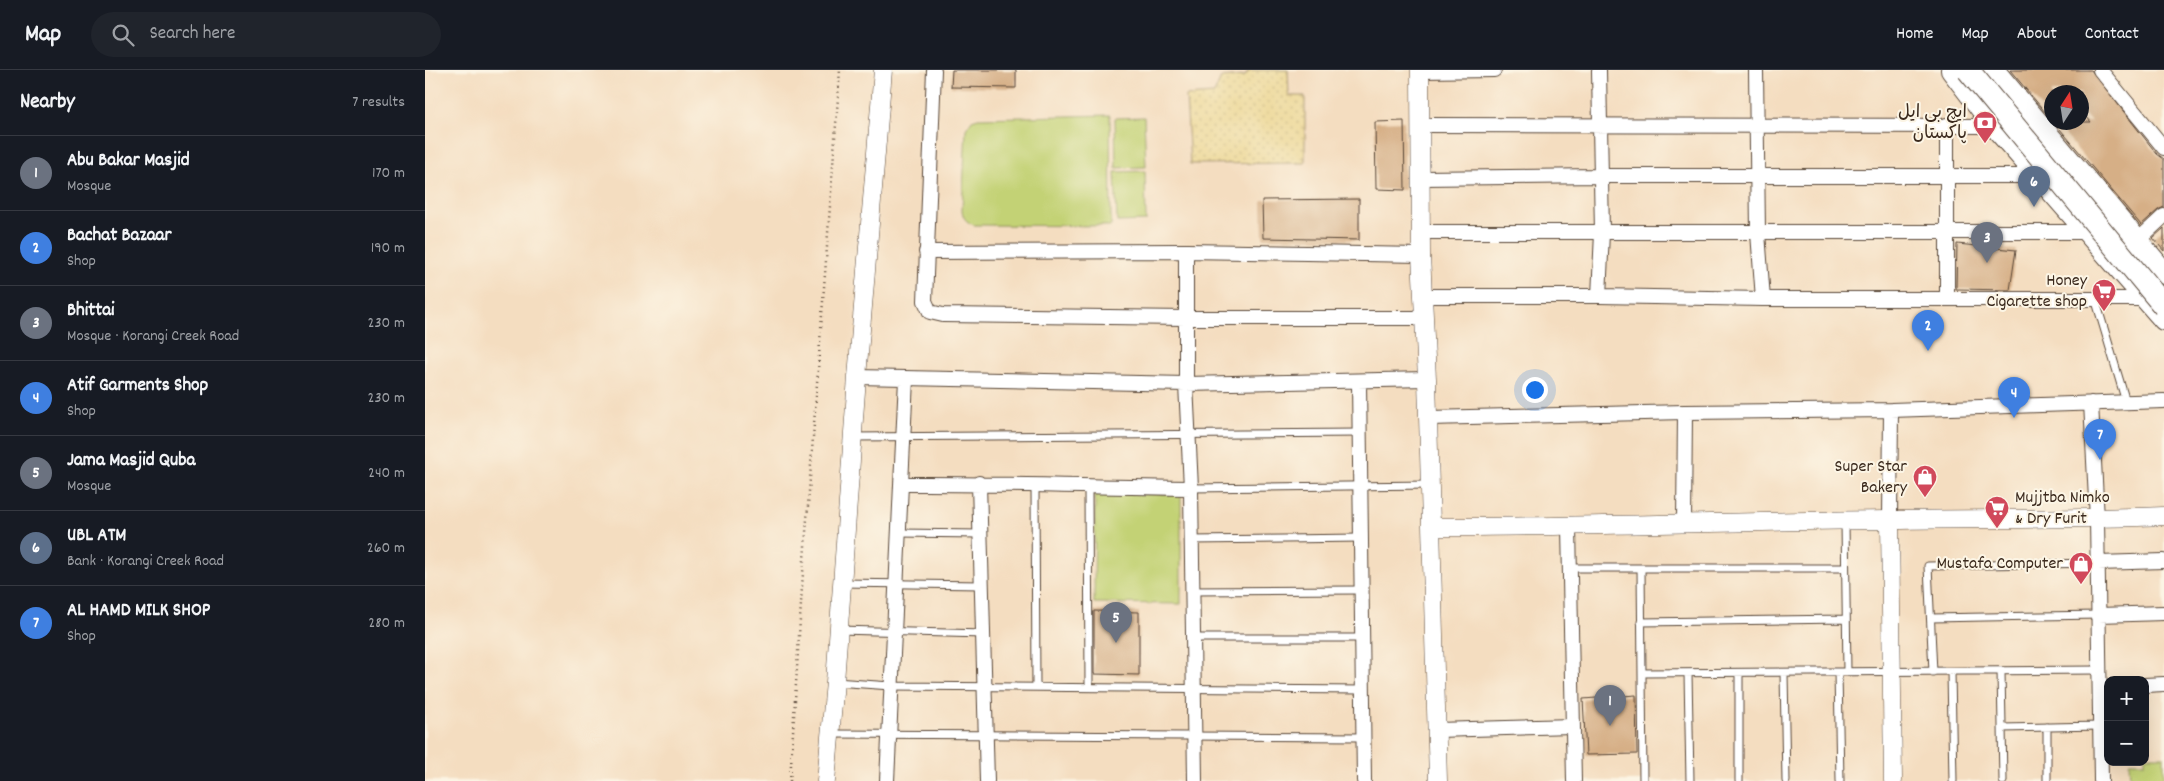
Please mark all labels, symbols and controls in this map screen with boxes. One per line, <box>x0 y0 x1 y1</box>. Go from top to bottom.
search box <box>91 12 441 57</box>
text: Map <box>25 18 61 52</box>
icon: search <box>109 21 137 49</box>
text: Search here <box>149 21 235 48</box>
text: Home <box>1896 22 1933 47</box>
text: Map <box>1961 22 1989 47</box>
text: About <box>2017 22 2057 47</box>
text: Contact <box>2085 22 2139 47</box>
north arrow <box>2044 85 2089 130</box>
text: Nearby <box>20 88 75 118</box>
text: 7 results <box>352 91 405 114</box>
place label: ایچ بی ایل پاکستان <box>1898 101 1967 147</box>
bank icon: ایچ بی ایل پاکستان <box>1972 110 1998 144</box>
text: Abu Bakar Masjid <box>67 148 190 175</box>
text: 1 <box>34 162 38 185</box>
text: 170 m <box>372 162 405 185</box>
pin: 6 <box>2018 166 2050 207</box>
text: Mosque <box>67 175 111 198</box>
pin: 3 <box>1971 222 2003 263</box>
text: Bachat Bazaar <box>67 223 172 250</box>
text: 2 <box>33 237 40 260</box>
text: 190 m <box>371 237 405 260</box>
text: Shop <box>67 250 96 273</box>
place label: Honey Cigarette shop <box>1986 269 2088 315</box>
supermarket icon: Honey Cigarette shop <box>2091 278 2117 312</box>
text: Bhittai <box>67 298 115 325</box>
pin: 2 <box>1912 310 1944 351</box>
text: 3 <box>32 312 40 335</box>
text: 230 m <box>368 312 405 335</box>
text: Mosque · Korangi Creek Road <box>67 325 239 348</box>
text: Atif Garments Shop <box>67 373 208 400</box>
your location <box>1522 377 1548 403</box>
pin: 4 <box>1998 377 2030 418</box>
text: 4 <box>33 387 39 410</box>
text: 230 m <box>368 387 405 410</box>
text: Shop <box>67 400 96 423</box>
pin: 7 <box>2084 419 2116 460</box>
text: Jama Masjid Quba <box>67 448 195 475</box>
place label: Super Star Bakery <box>1835 455 1908 501</box>
text: 5 <box>32 462 40 485</box>
text: 240 m <box>368 462 405 485</box>
shop icon: Super Star Bakery <box>1912 464 1938 498</box>
text: Mosque <box>67 475 111 498</box>
place label: Mujjtba Nimko & Dry Furit <box>2015 486 2110 532</box>
supermarket icon: Mujjtba Nimko & Dry Furit <box>1984 495 2010 529</box>
text: UBL ATM <box>67 523 126 550</box>
text: 6 <box>32 537 40 560</box>
text: 260 m <box>367 537 405 560</box>
text: Bank · Korangi Creek Road <box>67 550 224 573</box>
shop icon: Mustafa Computer <box>2068 551 2094 585</box>
place label: Mustafa Computer <box>1937 552 2063 577</box>
text: AL HAMD MILK SHOP <box>67 598 210 625</box>
pin: 5 <box>1100 602 1132 643</box>
text: 7 <box>33 612 39 635</box>
text: 280 m <box>368 612 405 635</box>
text: Shop <box>67 625 96 648</box>
map controls <box>2104 676 2149 766</box>
button: + <box>2104 676 2149 721</box>
pin: 1 <box>1594 685 1626 726</box>
button: − <box>2104 721 2149 766</box>

